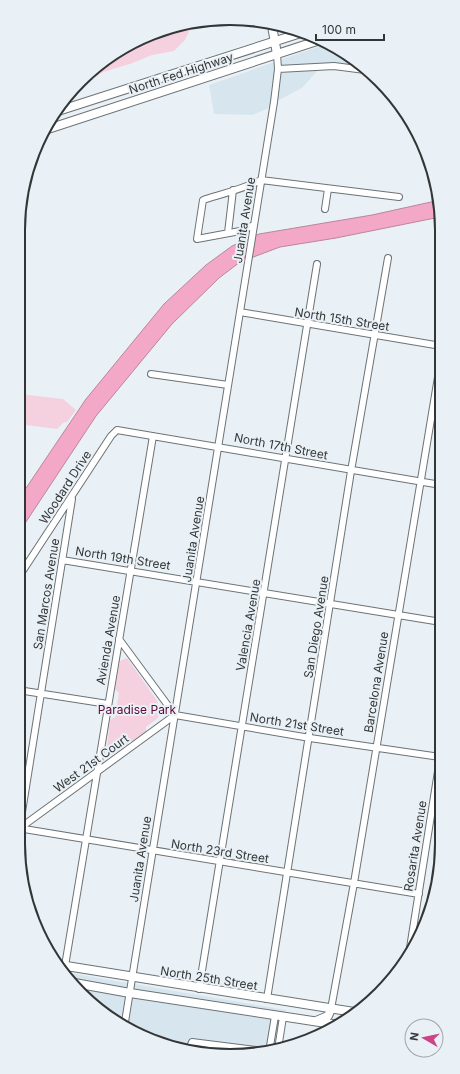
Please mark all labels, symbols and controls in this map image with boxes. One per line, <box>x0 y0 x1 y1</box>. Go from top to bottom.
scale bar <box>316 16 384 42</box>
text: 100 m <box>322 22 356 37</box>
street label: North Fed Highway <box>127 49 235 97</box>
street label: Juanita Avenue <box>230 176 258 264</box>
street label: North 15th Street <box>294 304 391 334</box>
street label: North 17th Street <box>233 430 329 462</box>
street label: Woodard Drive <box>36 447 94 527</box>
street label: Juanita Avenue <box>179 495 207 583</box>
street label: San Marcos Avenue <box>30 537 62 651</box>
street label: North 19th Street <box>74 543 172 573</box>
street label: San Diego Avenue <box>300 575 332 679</box>
street label: Valencia Avenue <box>233 578 263 672</box>
street label: Avienda Avenue <box>93 594 123 686</box>
street label: Barcelona Avenue <box>361 630 391 734</box>
park label: Paradise Park <box>98 702 177 717</box>
street label: North 21st Street <box>249 709 345 739</box>
street label: West 21st Court <box>50 731 132 795</box>
street label: Rosarita Avenue <box>400 800 430 892</box>
street label: Juanita Avenue <box>126 815 154 903</box>
street label: North 23rd Street <box>170 836 270 866</box>
street label: North 25th Street <box>159 963 259 993</box>
north arrow <box>404 1018 444 1058</box>
text: N <box>407 1031 422 1042</box>

